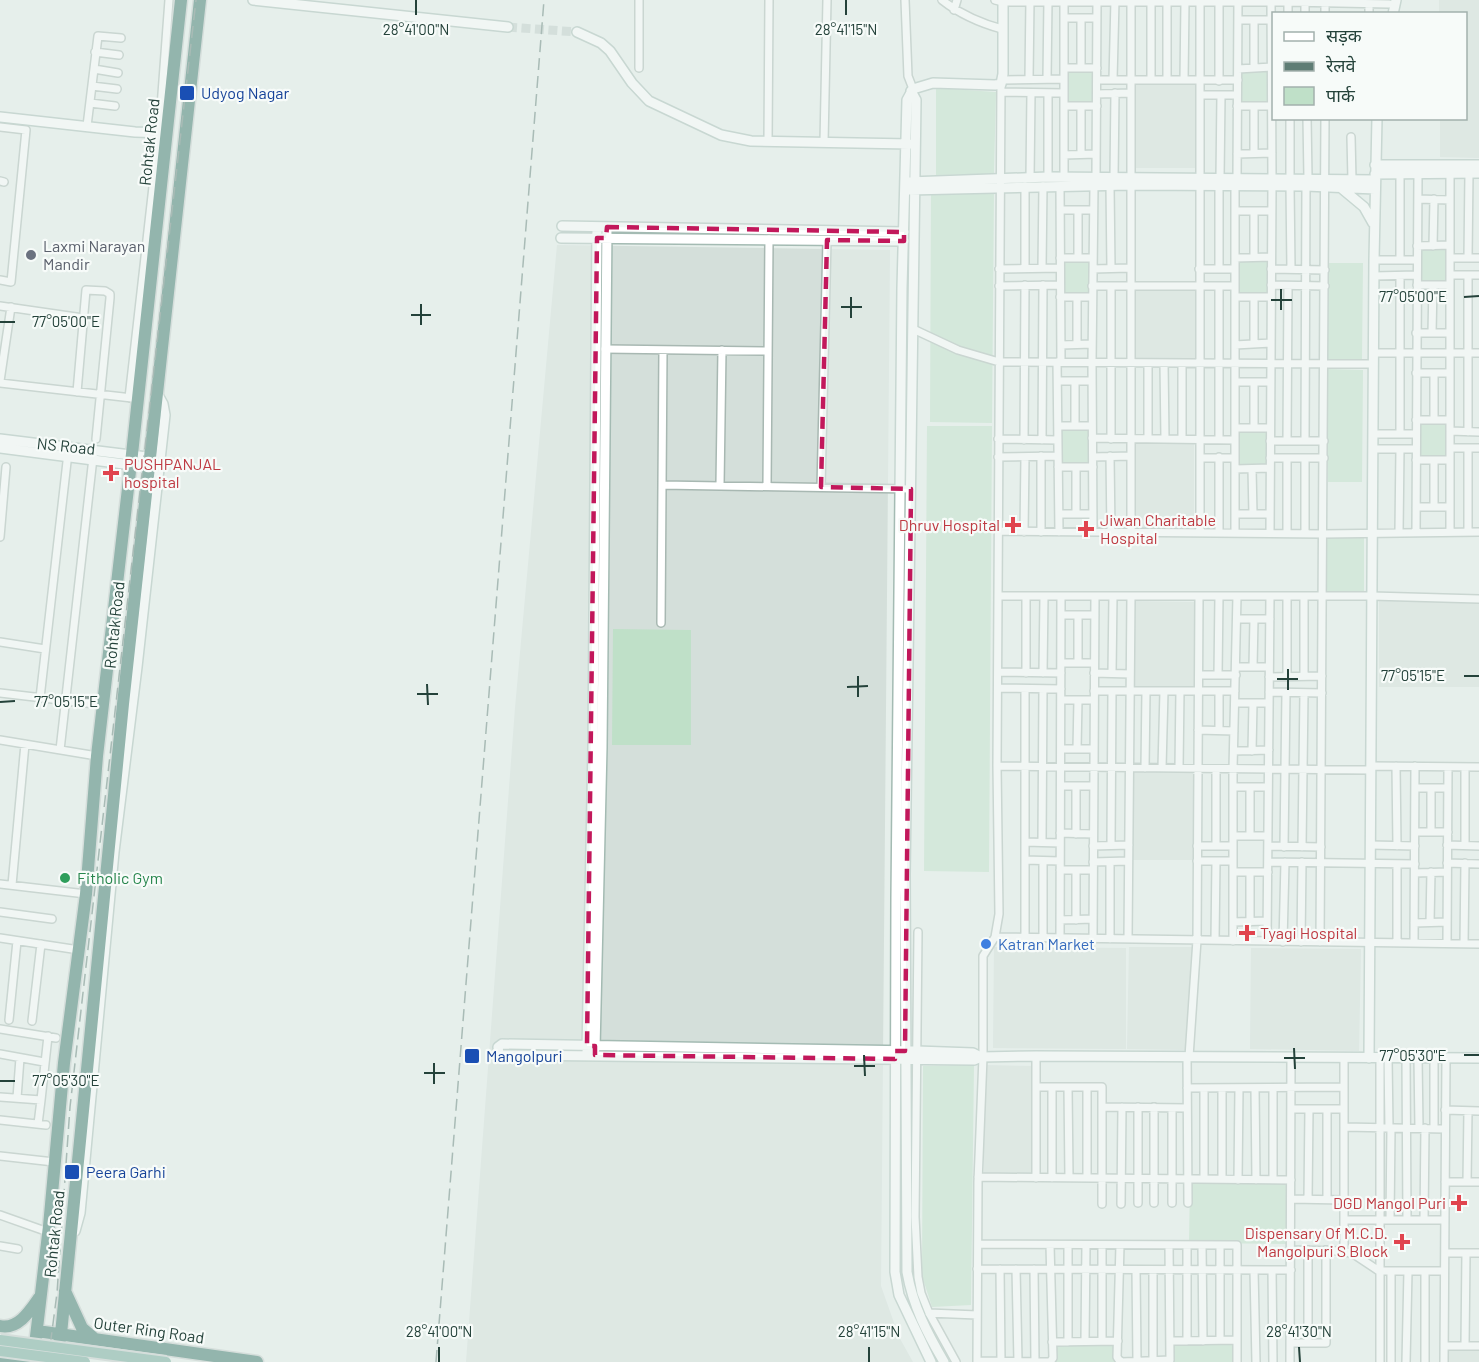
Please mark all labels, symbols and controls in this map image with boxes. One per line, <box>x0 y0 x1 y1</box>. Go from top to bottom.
legend <box>1272 12 1467 120</box>
text: 28°41'00"N <box>383 20 449 38</box>
text: 28°41'15"N <box>815 20 877 38</box>
text: सड़क <box>1326 24 1363 46</box>
text: रेलवे <box>1325 54 1357 76</box>
place label: Udyog Nagar <box>201 83 289 102</box>
marker: Udyog Nagar <box>178 84 196 102</box>
text: पार्क <box>1326 84 1356 106</box>
street label: Rohtak Road <box>134 97 163 187</box>
place label: Laxmi Narayan Mandir <box>43 236 145 273</box>
marker: Laxmi Narayan Mandir <box>24 248 38 262</box>
text: 77°05'00"E <box>1379 287 1447 305</box>
text: 77°05'00"E <box>32 312 100 330</box>
street label: NS Road <box>36 433 96 458</box>
place label: PUSHPANJAL hospital <box>124 454 221 491</box>
marker: PUSHPANJAL hospital <box>102 464 120 482</box>
place label: Jiwan Charitable Hospital <box>1100 510 1216 547</box>
place label: Dhruv Hospital <box>899 515 1000 534</box>
marker: Dhruv Hospital <box>1004 516 1022 534</box>
marker: Jiwan Charitable Hospital <box>1077 520 1095 538</box>
street label: Rohtak Road <box>99 580 128 670</box>
text: 77°05'15"E <box>1381 666 1445 684</box>
text: 77°05'15"E <box>34 692 98 710</box>
place label: Fitholic Gym <box>77 868 163 887</box>
marker: Fitholic Gym <box>58 871 72 885</box>
place label: Tyagi Hospital <box>1260 923 1357 942</box>
marker: Tyagi Hospital <box>1238 924 1256 942</box>
place label: Katran Market <box>998 934 1095 953</box>
marker: Katran Market <box>979 937 993 951</box>
place label: Mangolpuri <box>486 1046 563 1065</box>
text: 77°05'30"E <box>1379 1046 1447 1064</box>
marker: Mangolpuri <box>463 1047 481 1065</box>
text: 77°05'30"E <box>32 1071 100 1089</box>
place label: Peera Garhi <box>86 1162 166 1181</box>
marker: Peera Garhi <box>63 1163 81 1181</box>
street label: Rohtak Road <box>39 1189 68 1279</box>
place label: DGD Mangol Puri <box>1333 1193 1446 1212</box>
marker: DGD Mangol Puri <box>1450 1194 1468 1212</box>
place label: Dispensary Of M.C.D. Mangolpuri S Block <box>1245 1223 1388 1260</box>
marker: Dispensary Of M.C.D. Mangolpuri S Block <box>1393 1233 1411 1251</box>
street label: Outer Ring Road <box>93 1312 205 1347</box>
text: 28°41'00"N <box>406 1322 472 1340</box>
text: 28°41'15"N <box>838 1322 900 1340</box>
text: 28°41'30"N <box>1266 1322 1332 1340</box>

